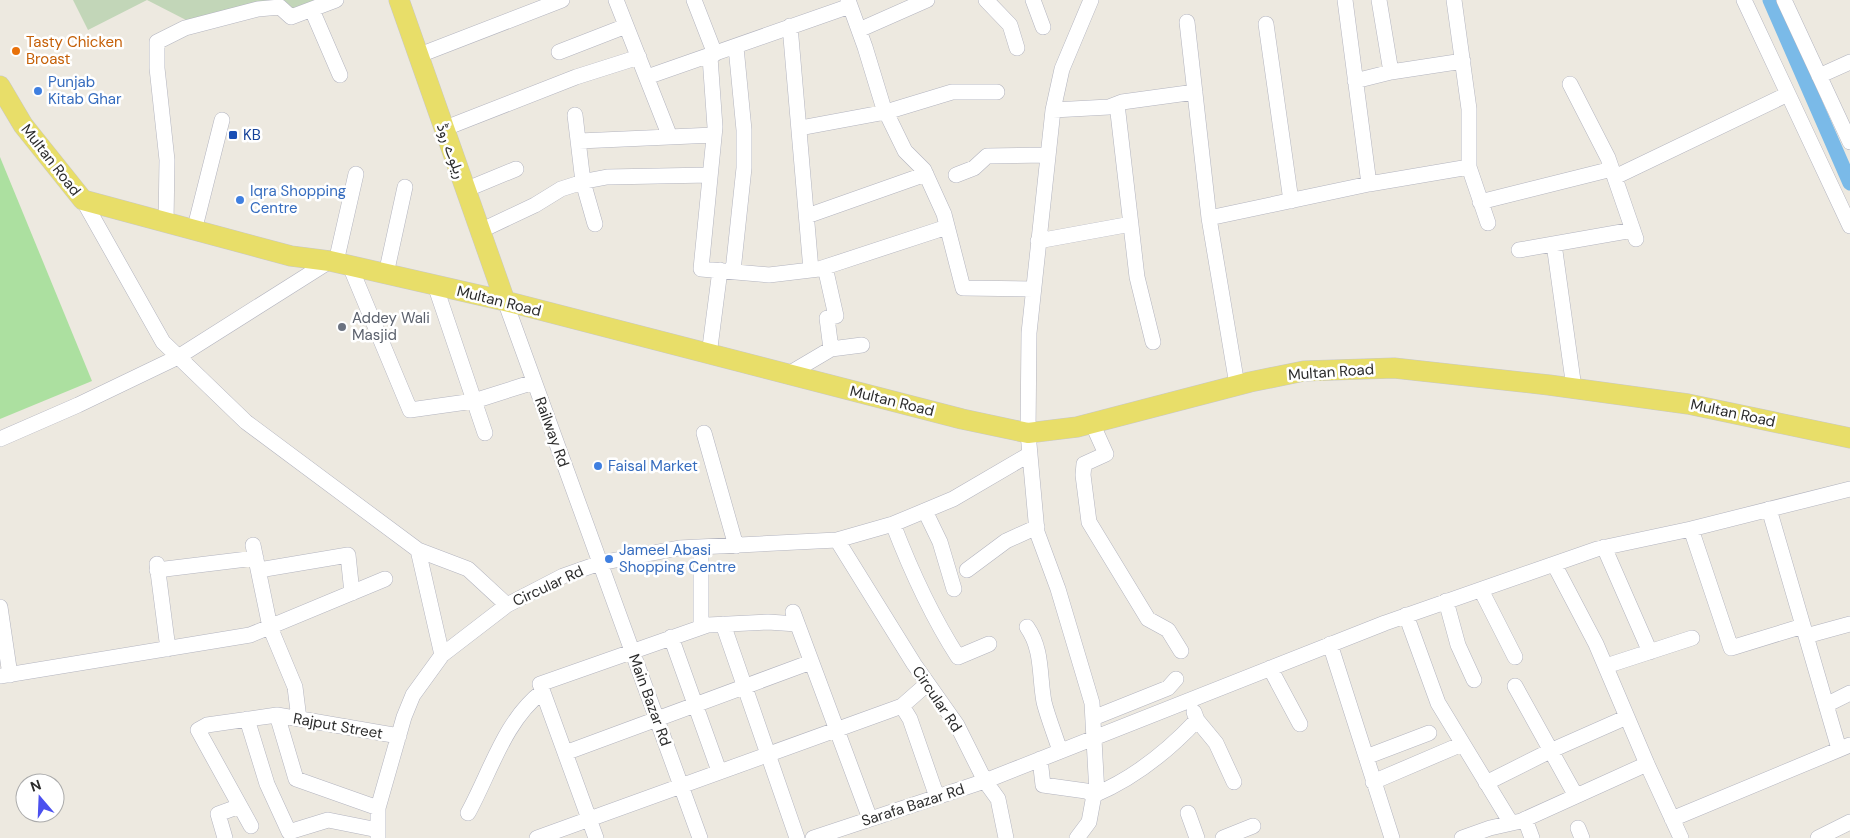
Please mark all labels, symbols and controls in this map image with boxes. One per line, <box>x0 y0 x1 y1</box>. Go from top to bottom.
place label: Tasty Chicken Broast <box>26 32 123 69</box>
marker: Tasty Chicken Broast <box>10 45 22 57</box>
place label: Punjab Kitab Ghar <box>48 72 122 109</box>
marker: Punjab Kitab Ghar <box>32 85 44 97</box>
street label: Multan Road <box>17 120 85 200</box>
street label: ریلوے روڈ <box>432 121 470 181</box>
place label: KB <box>243 125 261 145</box>
marker: KB <box>227 129 239 141</box>
place label: Iqra Shopping Centre <box>250 181 346 218</box>
marker: Iqra Shopping Centre <box>234 194 246 206</box>
street label: Multan Road <box>455 281 543 321</box>
place label: Addey Wali Masjid <box>352 308 430 345</box>
marker: Addey Wali Masjid <box>336 321 348 333</box>
street label: Multan Road <box>1287 359 1375 385</box>
street label: Multan Road <box>848 381 936 421</box>
street label: Railway Rd <box>530 394 574 470</box>
street label: Multan Road <box>1689 394 1777 432</box>
place label: Faisal Market <box>608 456 698 476</box>
marker: Faisal Market <box>592 460 604 472</box>
place label: Jameel Abasi Shopping Centre <box>619 540 736 577</box>
marker: Jameel Abasi Shopping Centre <box>603 553 615 565</box>
street label: Circular Rd <box>509 561 587 611</box>
street label: Main Bazar Rd <box>624 651 676 749</box>
street label: Circular Rd <box>908 662 966 736</box>
street label: Rajput Street <box>292 708 385 744</box>
north arrow <box>15 773 65 823</box>
text: N <box>28 776 44 796</box>
street label: Sarafa Bazar Rd <box>859 779 967 831</box>

